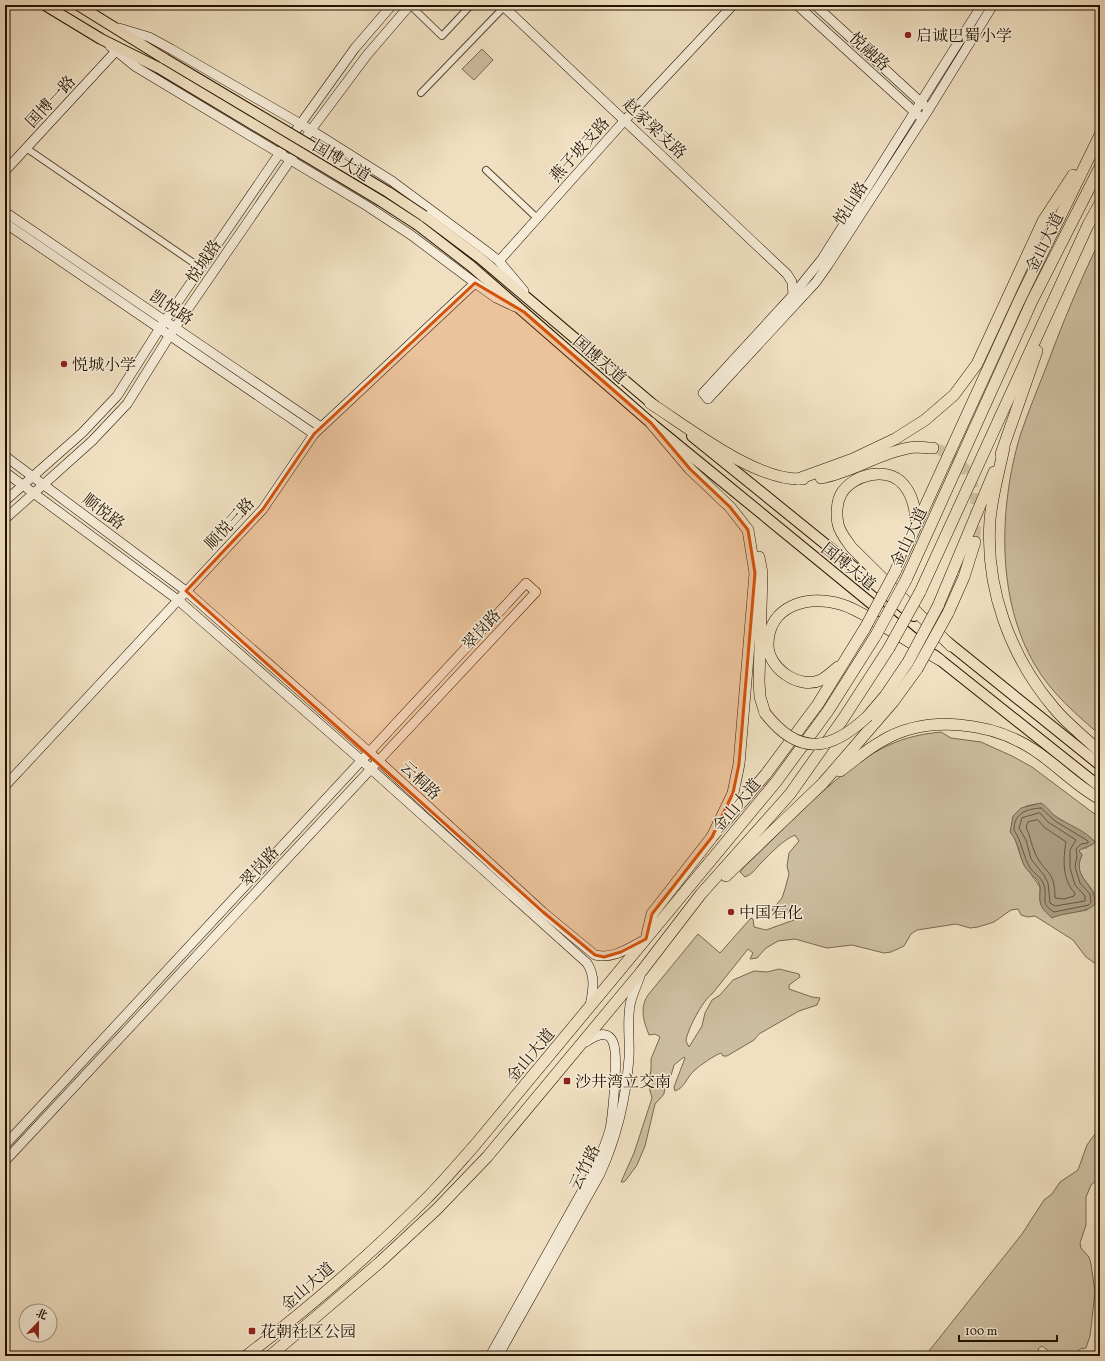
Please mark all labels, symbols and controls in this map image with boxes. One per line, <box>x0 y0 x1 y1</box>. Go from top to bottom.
place label: 启诚巴蜀小学 <box>916 26 1012 48</box>
street label: 悦融路 <box>844 28 894 77</box>
marker: 启诚巴蜀小学 <box>903 30 913 40</box>
street label: 国博一路 <box>22 71 81 133</box>
street label: 赵家梁支路 <box>617 94 690 165</box>
street label: 燕子坡支路 <box>546 113 615 187</box>
street label: 国博大道 <box>308 136 374 188</box>
street label: 悦山路 <box>829 178 874 230</box>
street label: 金山大道 <box>1022 209 1070 276</box>
street label: 悦城路 <box>182 236 227 288</box>
street label: 凯悦路 <box>145 286 197 331</box>
street label: 国博大道 <box>567 331 630 390</box>
place label: 悦城小学 <box>72 355 136 377</box>
marker: 悦城小学 <box>59 359 69 369</box>
street label: 顺悦路 <box>77 489 129 536</box>
street label: 顺悦三路 <box>201 493 260 555</box>
street label: 金山大道 <box>886 504 933 572</box>
street label: 国博大道 <box>816 539 880 596</box>
street label: 翠岗路 <box>458 605 507 655</box>
street label: 云桐路 <box>395 757 445 806</box>
street label: 金山大道 <box>709 775 767 838</box>
street label: 翠岗路 <box>236 842 285 892</box>
place label: 中国石化 <box>739 903 803 925</box>
marker: 中国石化 <box>726 907 736 917</box>
street label: 金山大道 <box>503 1025 561 1088</box>
place label: 沙井湾立交南 <box>575 1072 671 1094</box>
marker: 沙井湾立交南 <box>562 1076 572 1086</box>
street label: 云竹路 <box>565 1141 606 1194</box>
street label: 金山大道 <box>277 1258 340 1317</box>
north arrow <box>18 1303 58 1343</box>
text: 北 <box>33 1306 49 1324</box>
scale bar <box>959 1317 1057 1343</box>
place label: 花朝社区公园 <box>260 1322 356 1344</box>
text: 100 m <box>965 1324 998 1340</box>
marker: 花朝社区公园 <box>247 1326 257 1336</box>

